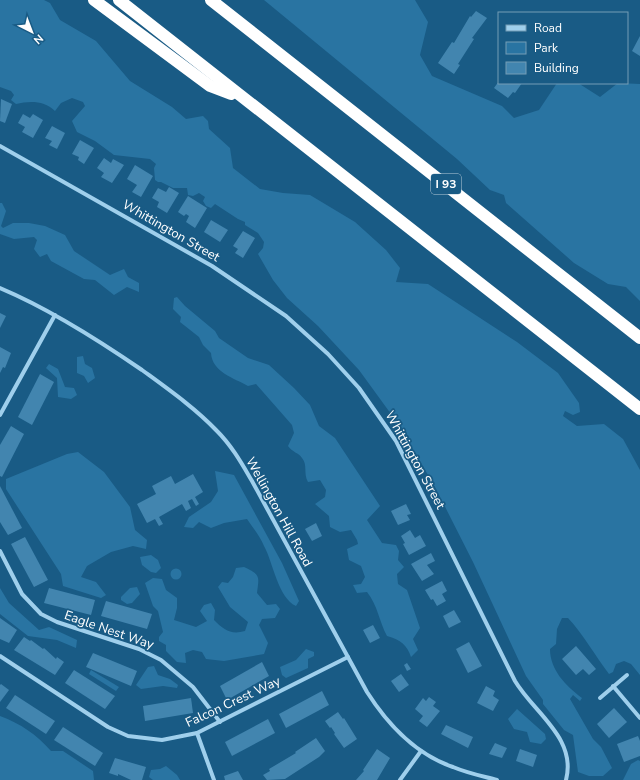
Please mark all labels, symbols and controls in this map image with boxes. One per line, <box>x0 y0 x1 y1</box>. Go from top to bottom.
north arrow <box>12 12 52 52</box>
legend <box>498 12 628 84</box>
text: Road <box>534 20 562 36</box>
text: N <box>30 31 46 47</box>
text: Park <box>534 40 559 56</box>
text: Building <box>534 60 579 76</box>
road number: I 93 <box>431 174 461 194</box>
street label: Whittington Street <box>119 196 223 266</box>
street label: Whittington Street <box>381 408 450 513</box>
street label: Wellington Hill Road <box>241 454 317 570</box>
street label: Eagle Nest Way <box>62 606 157 654</box>
street label: Falcon Crest Way <box>183 672 284 732</box>

